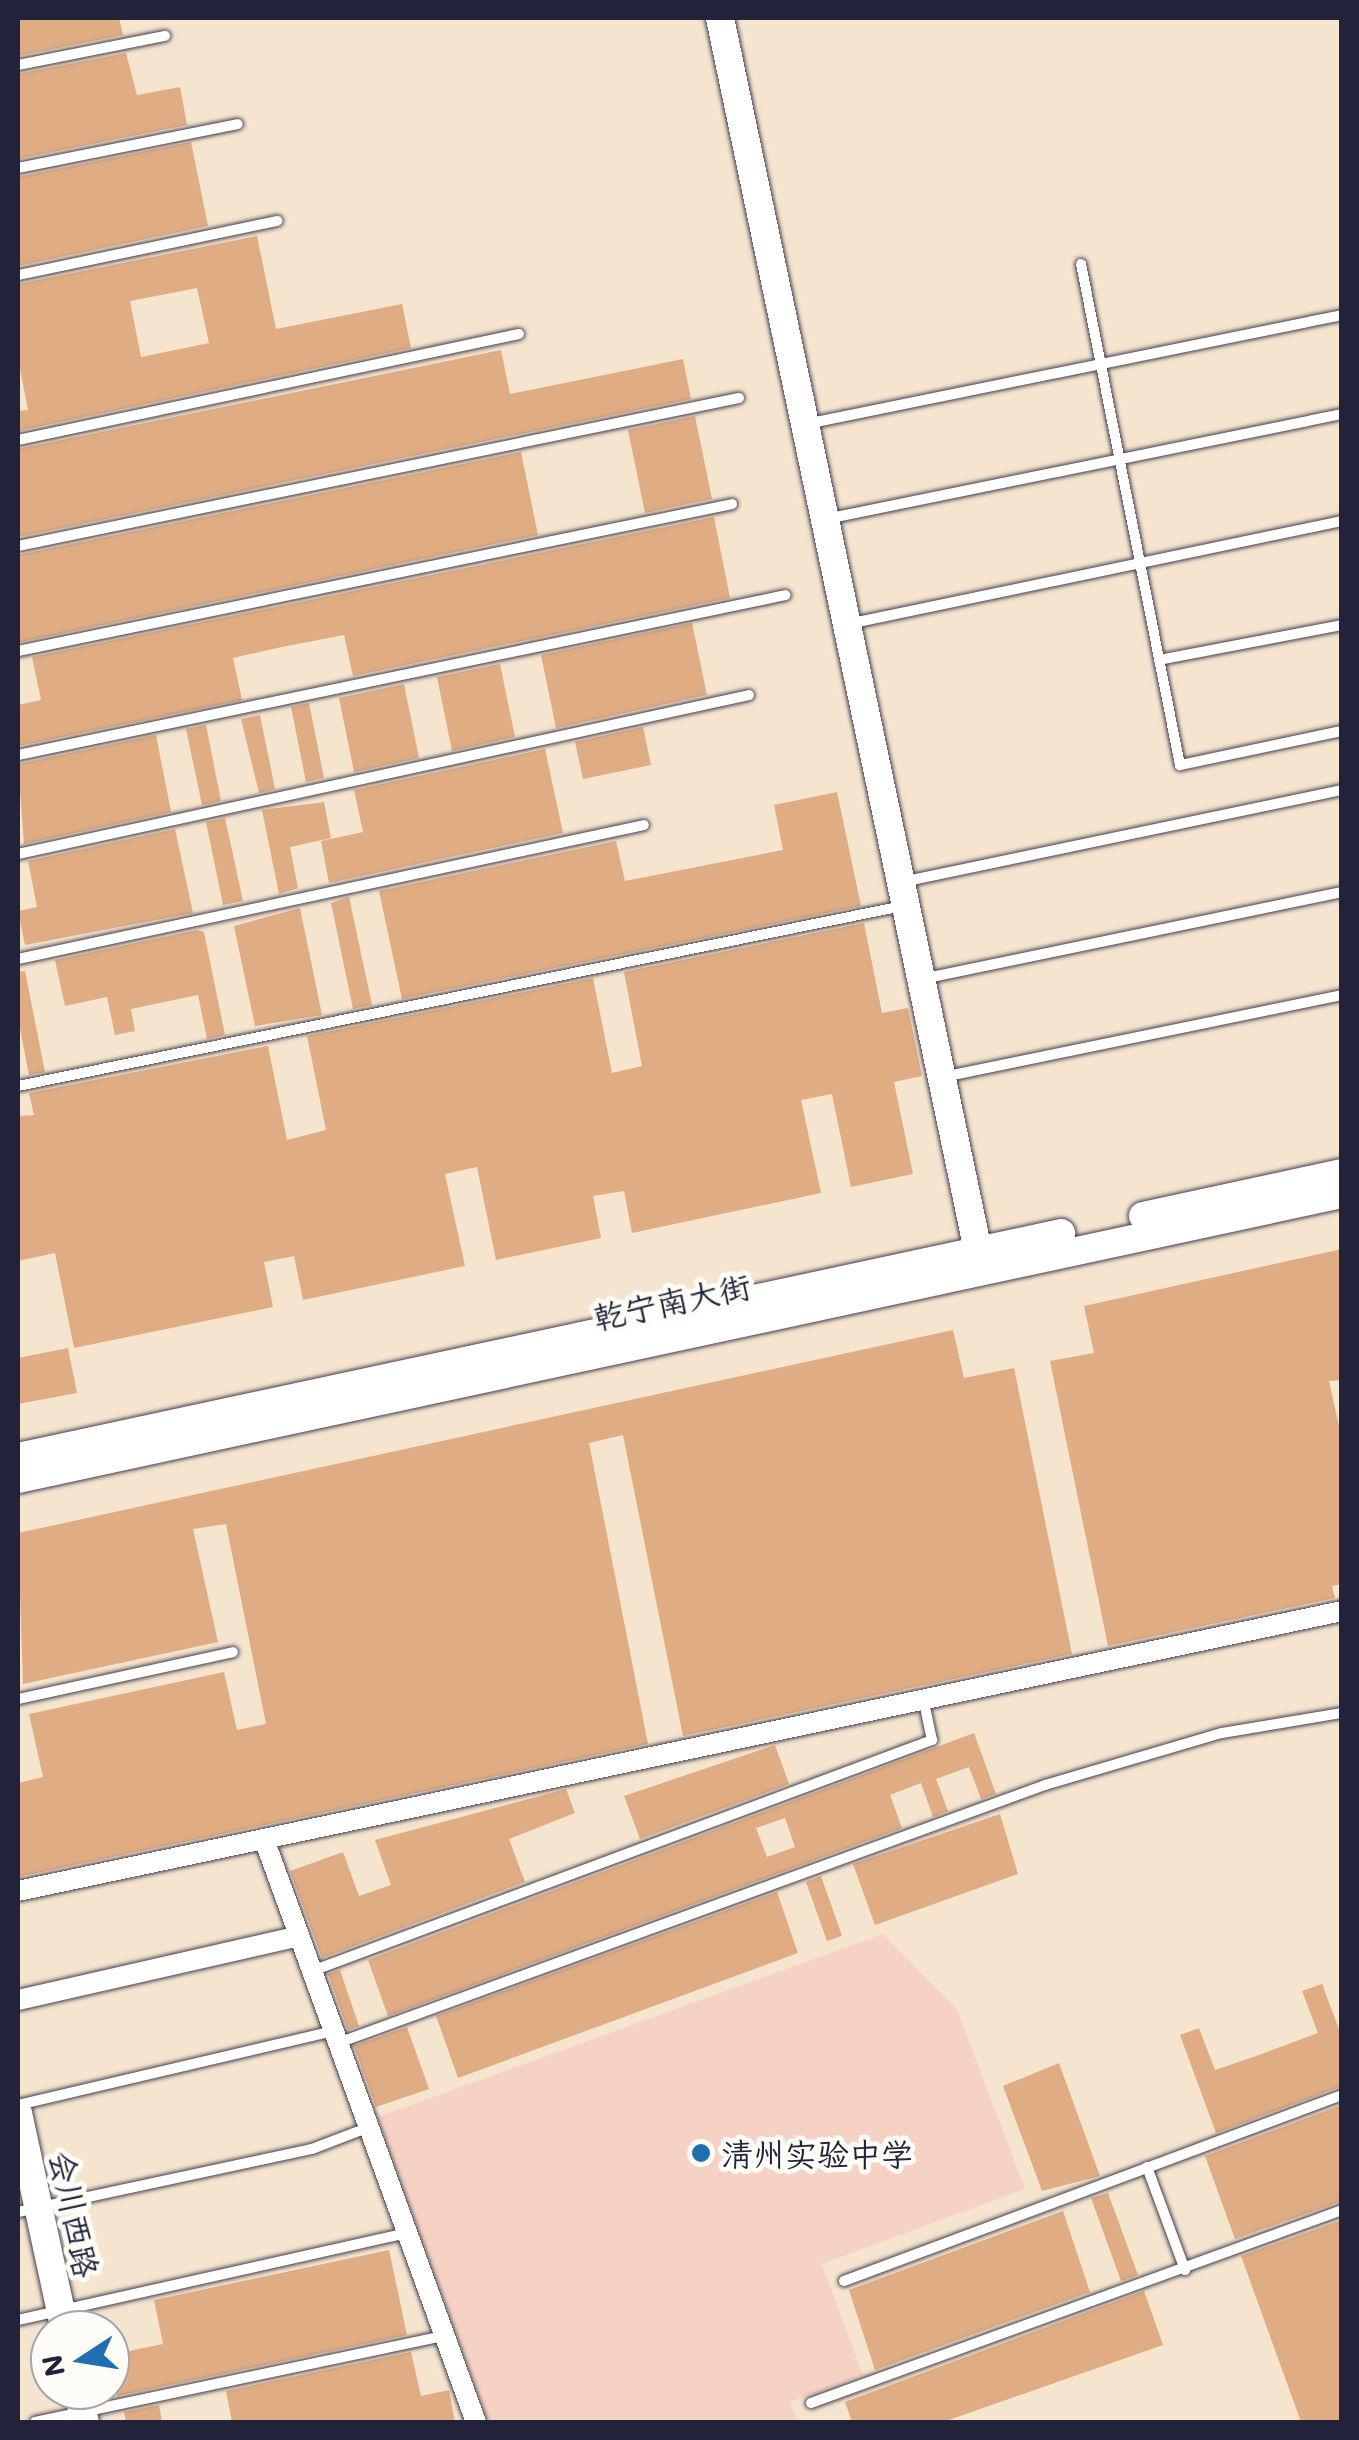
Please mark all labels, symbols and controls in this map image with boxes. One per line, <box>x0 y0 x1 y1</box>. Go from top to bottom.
street label: 乾宁南大街 <box>590 1266 754 1336</box>
place label: 清州实验中学 <box>721 2134 913 2172</box>
marker: 清州实验中学 <box>690 2142 712 2164</box>
street label: 会川西路 <box>43 2147 107 2281</box>
north arrow <box>30 2310 130 2410</box>
text: N <box>33 2352 72 2380</box>

